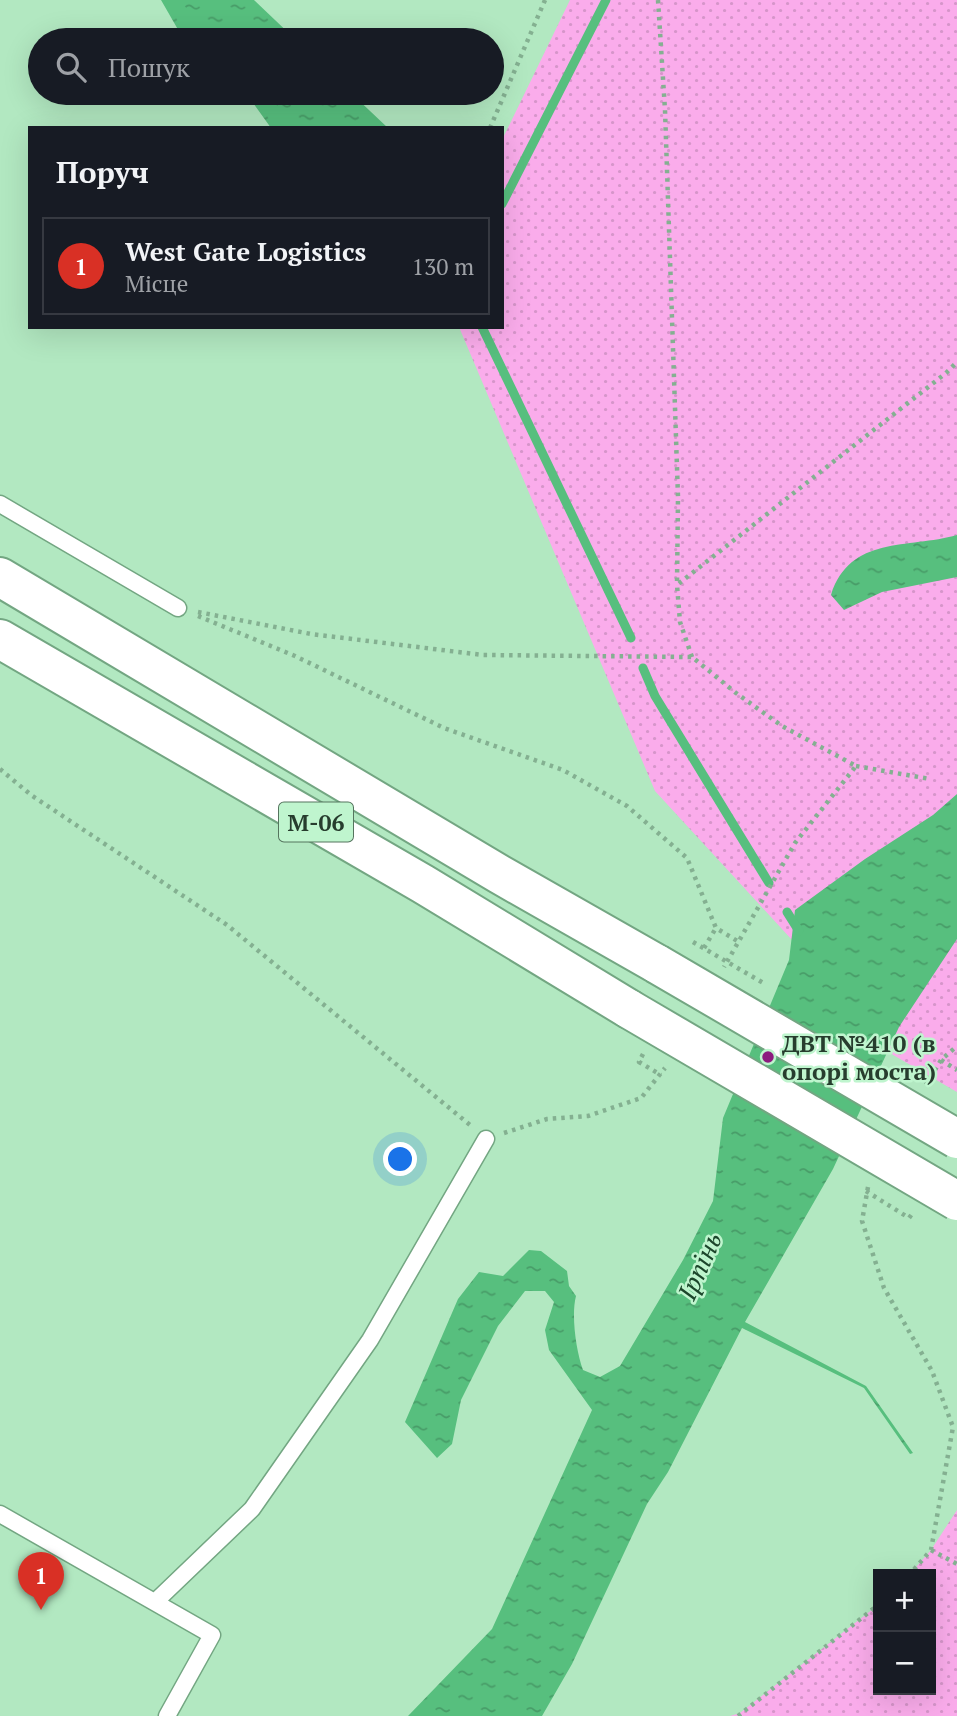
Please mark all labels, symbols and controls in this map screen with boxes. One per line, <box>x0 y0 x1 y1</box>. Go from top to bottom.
search box <box>28 28 504 105</box>
icon: search <box>52 48 90 86</box>
text: Пошук <box>108 50 190 84</box>
text: Поруч <box>56 152 149 192</box>
text: West Gate Logistics <box>125 234 366 268</box>
text: 1 <box>75 251 88 282</box>
text: 130 m <box>412 251 474 282</box>
text: Місце <box>125 268 188 299</box>
road number: М-06 <box>279 802 353 842</box>
place label: ДВТ №410 (в опорі моста) <box>782 1027 936 1087</box>
marker: ДВТ №410 (в опорі моста) <box>760 1049 776 1065</box>
your location <box>383 1142 417 1176</box>
water label: Ірпінь <box>669 1227 729 1306</box>
pin: 1 <box>18 1552 64 1610</box>
map controls <box>873 1569 936 1695</box>
button: + <box>873 1569 936 1632</box>
button: − <box>873 1632 936 1695</box>

